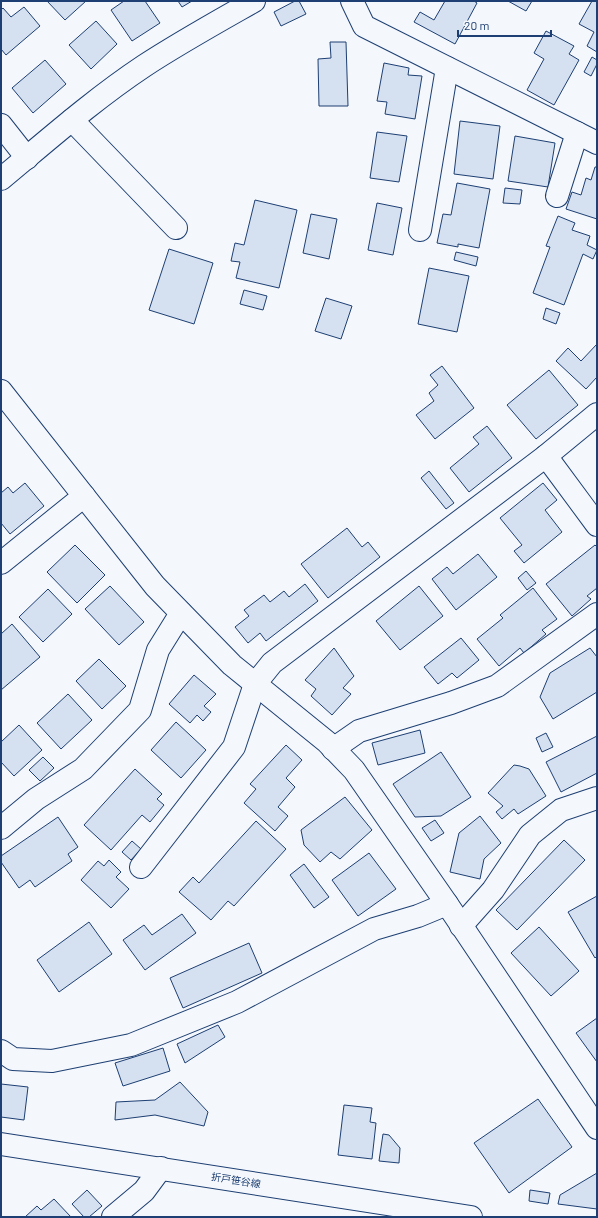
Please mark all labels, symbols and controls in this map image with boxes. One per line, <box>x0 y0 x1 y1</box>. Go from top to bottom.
scale bar <box>458 12 551 38</box>
text: 20 m <box>464 18 490 32</box>
street label: 折戸笹谷線 <box>210 1170 262 1190</box>

